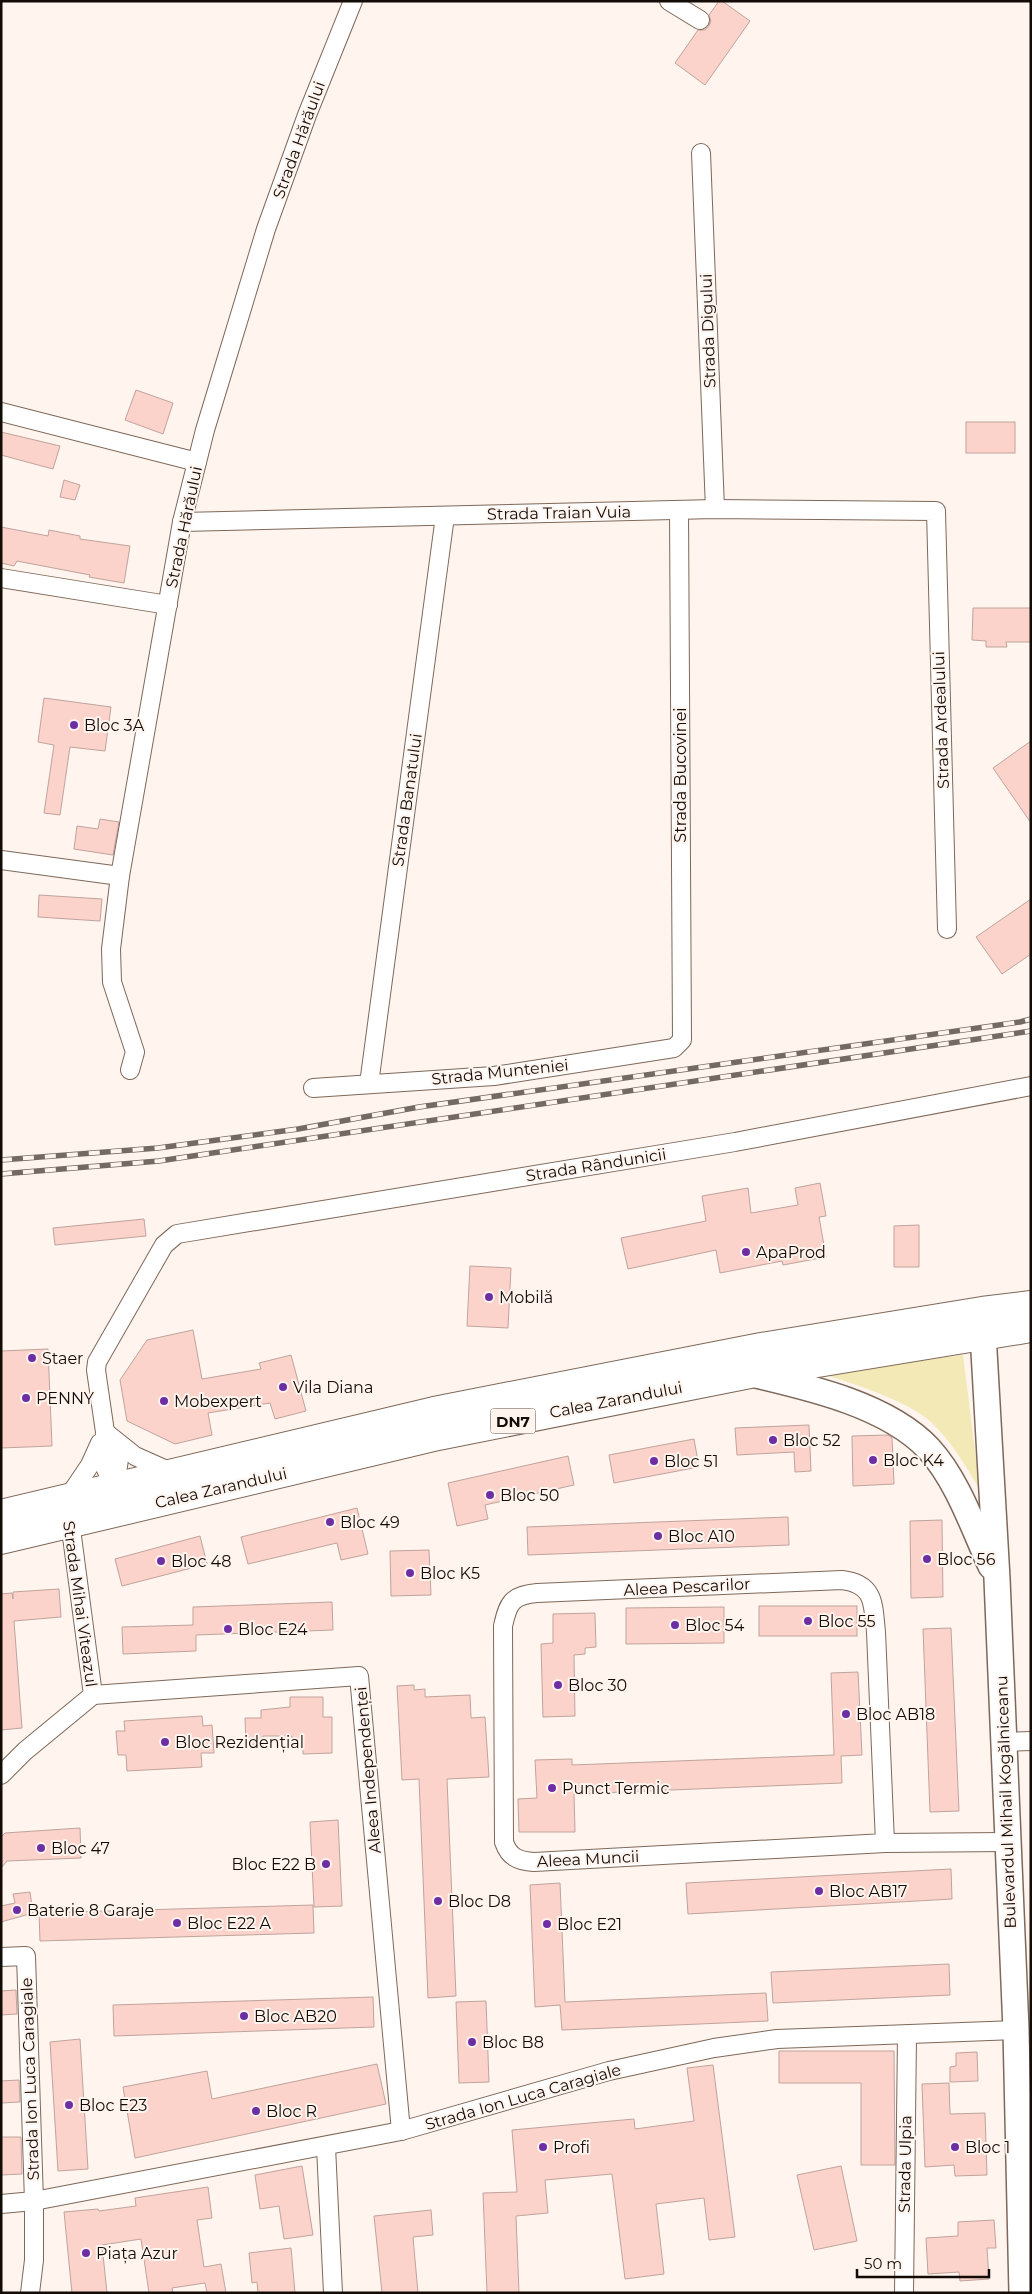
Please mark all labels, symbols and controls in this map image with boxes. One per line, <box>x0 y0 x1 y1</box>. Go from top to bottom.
street label: Strada Hărăului <box>269 79 329 201</box>
street label: Strada Digului <box>697 273 719 389</box>
street label: Strada Hărăului <box>162 464 206 590</box>
street label: Strada Traian Vuia <box>487 502 631 524</box>
street label: Strada Ardealului <box>929 651 953 789</box>
street label: Strada Bucovinei <box>671 707 690 843</box>
place label: Bloc 3A <box>84 716 145 735</box>
marker: Bloc 3A <box>68 719 80 731</box>
street label: Strada Banatului <box>388 732 426 868</box>
street label: Strada Munteniei <box>430 1055 570 1089</box>
street label: Strada Rândunicii <box>524 1145 668 1185</box>
place label: ApaProd <box>756 1243 826 1262</box>
marker: ApaProd <box>740 1246 752 1258</box>
place label: Mobilă <box>499 1288 553 1307</box>
marker: Mobilă <box>483 1291 495 1303</box>
place label: Staer <box>42 1349 84 1368</box>
marker: Staer <box>26 1352 38 1364</box>
place label: Vila Diana <box>293 1378 373 1397</box>
street label: Calea Zarandului <box>548 1378 684 1422</box>
marker: Vila Diana <box>277 1381 289 1393</box>
place label: PENNY <box>36 1389 95 1408</box>
marker: PENNY <box>20 1392 32 1404</box>
place label: Mobexpert <box>174 1392 262 1411</box>
marker: Mobexpert <box>158 1395 170 1407</box>
road number: DN7 <box>490 1408 536 1434</box>
place label: Bloc 52 <box>783 1431 841 1450</box>
marker: Bloc 52 <box>767 1434 779 1446</box>
place label: Bloc K4 <box>883 1451 944 1470</box>
place label: Bloc 51 <box>664 1452 718 1471</box>
marker: Bloc K4 <box>867 1454 879 1466</box>
marker: Bloc 51 <box>648 1455 660 1467</box>
street label: Calea Zarandului <box>153 1464 289 1512</box>
place label: Bloc 50 <box>500 1486 559 1505</box>
marker: Bloc 50 <box>484 1489 496 1501</box>
place label: Bloc 49 <box>340 1513 400 1532</box>
marker: Bloc 49 <box>324 1516 336 1528</box>
street label: Strada Mihai Viteazul <box>59 1520 101 1688</box>
place label: Bloc A10 <box>668 1527 735 1546</box>
marker: Bloc A10 <box>652 1530 664 1542</box>
place label: Bloc 56 <box>937 1550 996 1569</box>
place label: Bloc 48 <box>171 1552 232 1571</box>
marker: Bloc 56 <box>921 1553 933 1565</box>
marker: Bloc 48 <box>155 1555 167 1567</box>
place label: Bloc K5 <box>420 1564 480 1583</box>
marker: Bloc K5 <box>404 1567 416 1579</box>
street label: Aleea Pescarilor <box>623 1574 751 1600</box>
place label: Bloc 55 <box>818 1612 876 1631</box>
marker: Bloc 55 <box>802 1615 814 1627</box>
place label: Bloc 54 <box>685 1616 745 1635</box>
marker: Bloc 54 <box>669 1619 681 1631</box>
place label: Bloc E24 <box>238 1620 308 1639</box>
marker: Bloc E24 <box>222 1623 234 1635</box>
street label: Bulevardul Mihail Kogălniceanu <box>992 1675 1020 1929</box>
place label: Bloc 30 <box>568 1676 627 1695</box>
marker: Bloc 30 <box>552 1679 564 1691</box>
street label: Aleea Independenței <box>351 1686 386 1854</box>
place label: Bloc AB18 <box>856 1705 935 1724</box>
marker: Bloc AB18 <box>840 1708 852 1720</box>
place label: Bloc Rezidențial <box>175 1733 304 1753</box>
marker: Bloc Rezidențial <box>159 1736 171 1748</box>
place label: Punct Termic <box>562 1779 669 1798</box>
marker: Punct Termic <box>546 1782 558 1794</box>
place label: Bloc 47 <box>51 1839 110 1858</box>
marker: Bloc 47 <box>35 1842 47 1854</box>
street label: Aleea Muncii <box>536 1847 640 1871</box>
place label: Bloc E22 B <box>231 1855 316 1874</box>
marker: Bloc E22 B <box>320 1858 332 1870</box>
place label: Bloc AB17 <box>829 1882 907 1901</box>
marker: Bloc AB17 <box>813 1885 825 1897</box>
place label: Bloc D8 <box>448 1892 511 1911</box>
marker: Bloc D8 <box>432 1895 444 1907</box>
place label: Baterie 8 Garaje <box>27 1901 154 1920</box>
marker: Baterie 8 Garaje <box>11 1904 23 1916</box>
place label: Bloc E22 A <box>187 1914 272 1933</box>
place label: Bloc E21 <box>557 1915 622 1934</box>
marker: Bloc E22 A <box>171 1917 183 1929</box>
marker: Bloc E21 <box>541 1918 553 1930</box>
street label: Strada Ion Luca Caragiale <box>17 1977 43 2181</box>
place label: Bloc AB20 <box>254 2007 337 2026</box>
marker: Bloc AB20 <box>238 2010 250 2022</box>
place label: Bloc B8 <box>482 2033 544 2052</box>
marker: Bloc B8 <box>466 2036 478 2048</box>
street label: Strada Ion Luca Caragiale <box>423 2060 623 2134</box>
place label: Bloc E23 <box>79 2096 147 2115</box>
marker: Bloc E23 <box>63 2099 75 2111</box>
place label: Bloc R <box>266 2102 317 2121</box>
marker: Bloc R <box>250 2105 262 2117</box>
street label: Strada Ulpia <box>895 2115 915 2213</box>
place label: Profi <box>553 2138 590 2157</box>
place label: Bloc 1 <box>965 2138 1010 2157</box>
marker: Profi <box>537 2141 549 2153</box>
marker: Bloc 1 <box>949 2141 961 2153</box>
place label: Piața Azur <box>96 2244 178 2264</box>
scale bar <box>857 2246 990 2278</box>
marker: Piața Azur <box>80 2247 92 2259</box>
text: 50 m <box>864 2254 902 2273</box>

